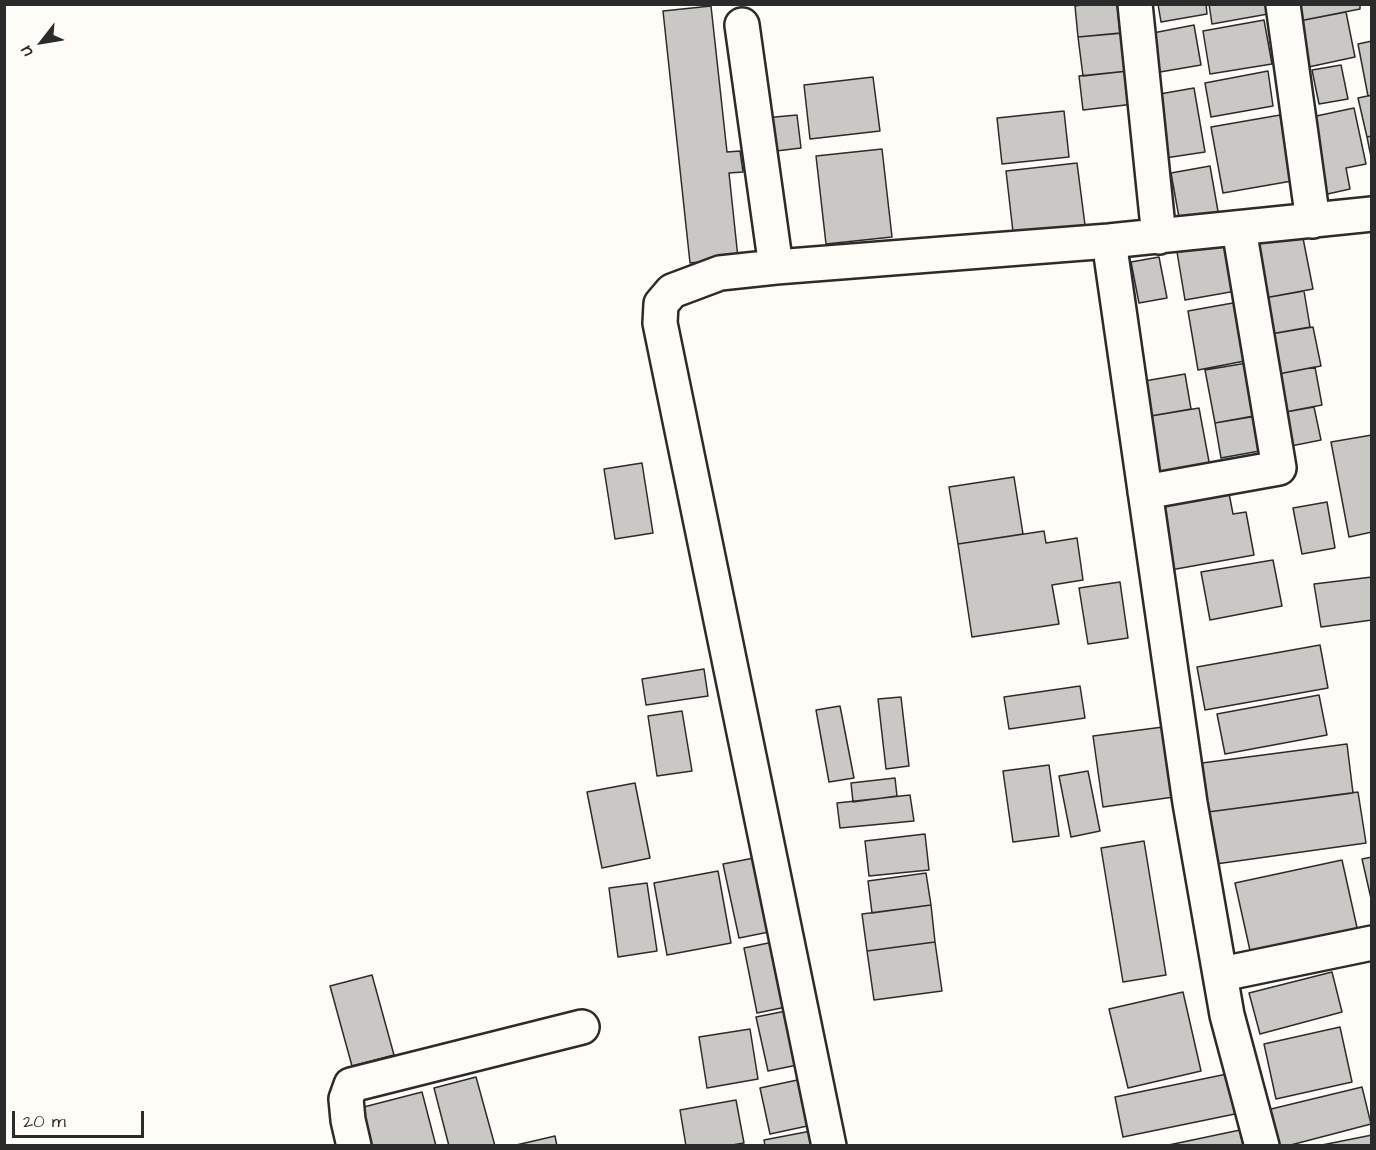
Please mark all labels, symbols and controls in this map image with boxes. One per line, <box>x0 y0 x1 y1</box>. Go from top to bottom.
north arrow <box>12 12 72 72</box>
text: U <box>15 42 38 61</box>
scale bar <box>15 1099 147 1137</box>
text: 20 m <box>23 1109 66 1134</box>

